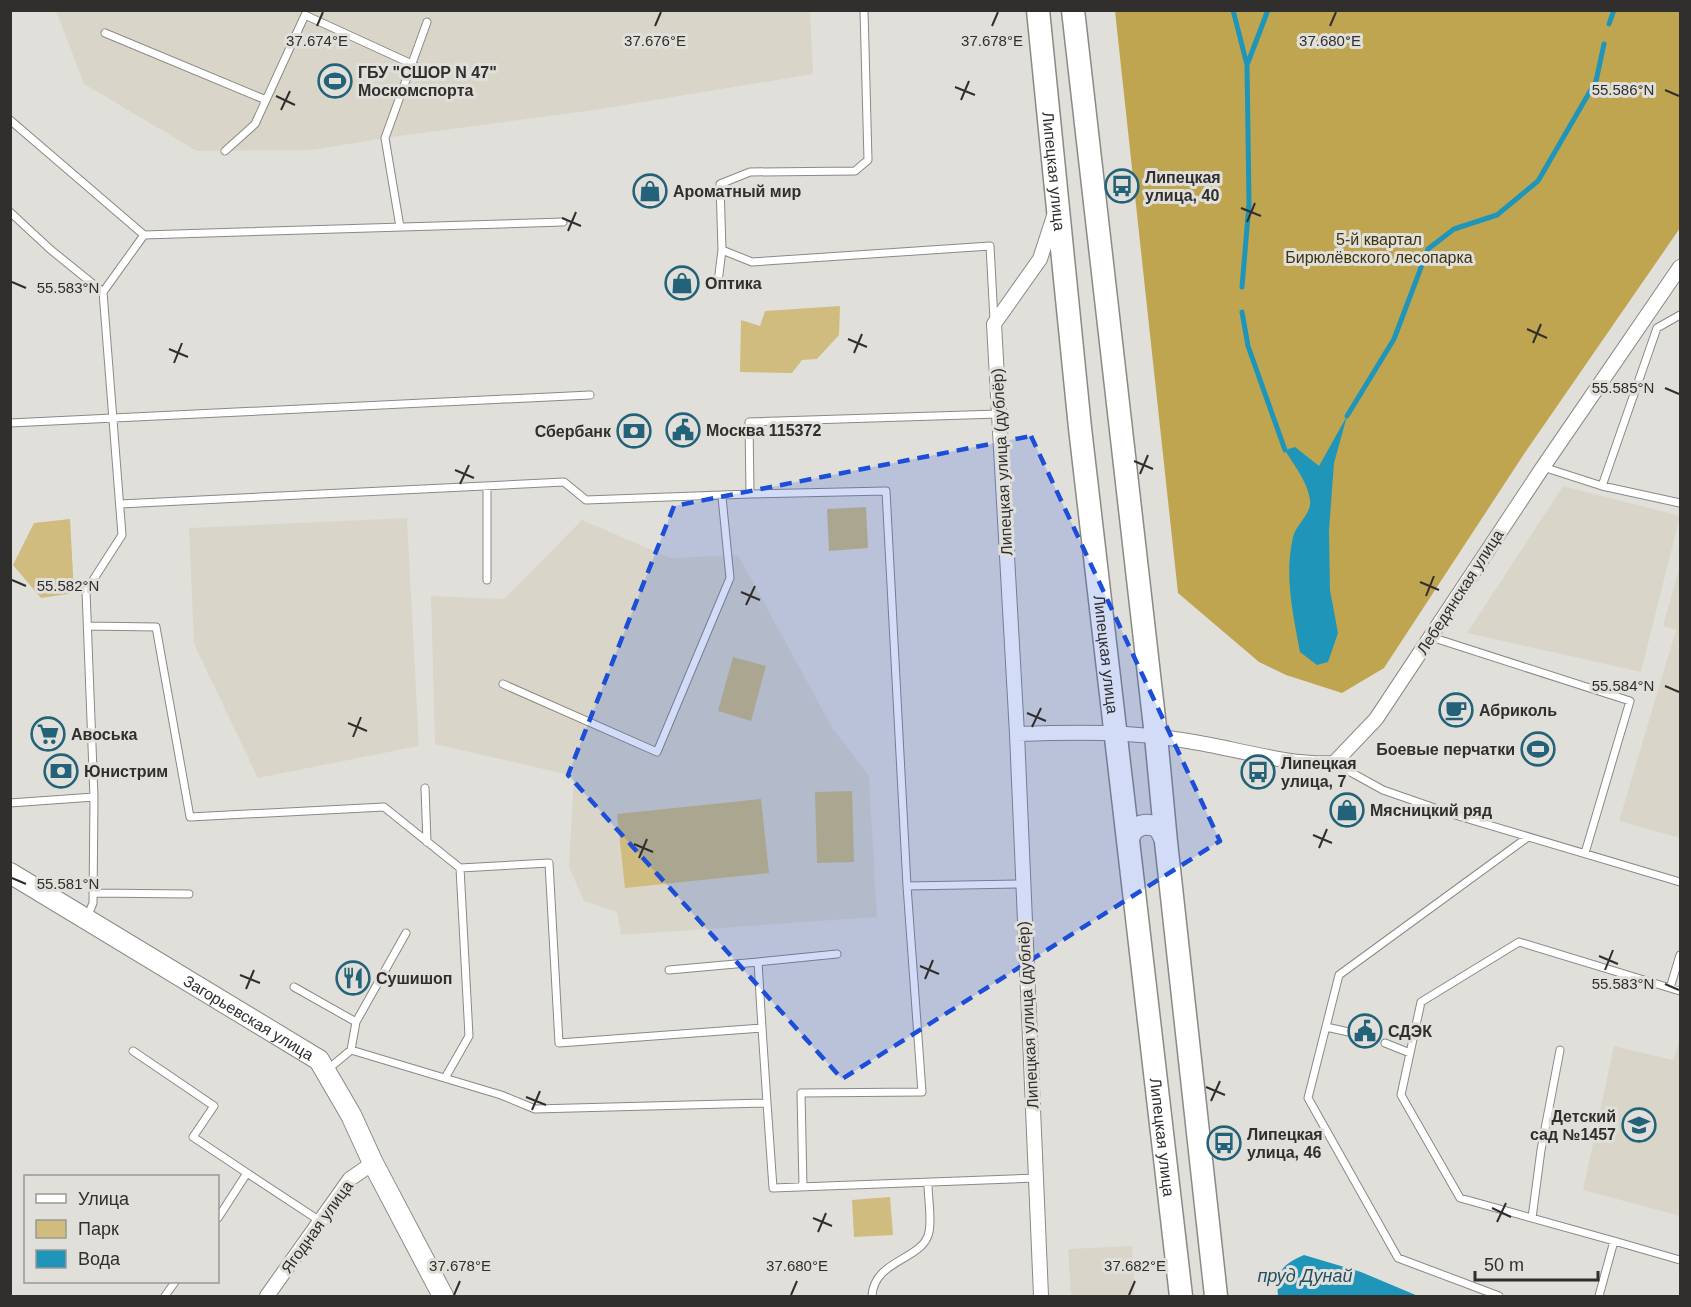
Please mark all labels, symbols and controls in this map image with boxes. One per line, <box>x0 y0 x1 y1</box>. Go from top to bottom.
text: 37.674°E <box>286 32 348 49</box>
text: 37.676°E <box>624 32 686 49</box>
text: 37.678°E <box>961 32 1023 49</box>
text: 37.680°E <box>1299 32 1361 49</box>
sports icon: ГБУ "СШОР N 47" Москомспорта <box>317 63 353 99</box>
place label: ГБУ "СШОР N 47" Москомспорта <box>358 64 497 99</box>
text: 55.586°N <box>1592 81 1654 98</box>
street label: Липецкая улица <box>1040 111 1069 232</box>
bus stop icon: Липецкая улица, 40 <box>1104 168 1140 204</box>
place label: Липецкая улица, 40 <box>1145 169 1221 204</box>
shop icon: Ароматный мир <box>632 173 668 209</box>
place label: Ароматный мир <box>673 183 802 200</box>
park label: 5-й квартал Бирюлёвского лесопарка <box>1285 231 1473 266</box>
shop icon: Оптика <box>664 265 700 301</box>
place label: Оптика <box>705 275 762 292</box>
text: 55.583°N <box>37 279 99 296</box>
street label: Липецкая улица (дублёр) <box>989 368 1015 556</box>
text: 55.585°N <box>1592 379 1654 396</box>
public building icon: Москва 115372 <box>665 412 701 448</box>
bank icon: Сбербанк <box>616 413 652 449</box>
place label: Москва 115372 <box>706 422 821 439</box>
place label: Сбербанк <box>535 423 612 440</box>
street label: Лебедянская улица <box>1413 527 1507 657</box>
text: 55.582°N <box>37 577 99 594</box>
street label: Липецкая улица <box>1091 594 1122 715</box>
text: 55.584°N <box>1592 677 1654 694</box>
cafe icon: Абриколь <box>1438 692 1474 728</box>
place label: Абриколь <box>1479 702 1557 719</box>
supermarket icon: Авоська <box>30 716 66 752</box>
place label: Авоська <box>71 726 137 743</box>
sports icon: Боевые перчатки <box>1520 731 1556 767</box>
place label: Боевые перчатки <box>1376 741 1515 758</box>
bank icon: Юнистрим <box>43 753 79 789</box>
bus stop icon: Липецкая улица, 7 <box>1240 754 1276 790</box>
place label: Липецкая улица, 7 <box>1281 755 1357 790</box>
place label: Юнистрим <box>84 763 168 780</box>
shop icon: Мясницкий ряд <box>1329 792 1365 828</box>
place label: Мясницкий ряд <box>1370 802 1492 819</box>
text: 55.581°N <box>37 875 99 892</box>
street label: Липецкая улица (дублёр) <box>1015 921 1041 1109</box>
restaurant icon: Сушишоп <box>335 960 371 996</box>
place label: Сушишоп <box>376 970 452 987</box>
street label: Загорьевская улица <box>181 972 317 1063</box>
text: 55.583°N <box>1592 975 1654 992</box>
public building icon: СДЭК <box>1347 1013 1383 1049</box>
place label: СДЭК <box>1388 1023 1432 1040</box>
street label: Липецкая улица <box>1147 1077 1178 1198</box>
school or university icon: Детский сад №1457 <box>1621 1107 1657 1143</box>
place label: Детский сад №1457 <box>1530 1108 1616 1143</box>
bus stop icon: Липецкая улица, 46 <box>1206 1125 1242 1161</box>
place label: Липецкая улица, 46 <box>1247 1126 1323 1161</box>
legend <box>24 1175 219 1283</box>
street label: Ягодная улица <box>278 1178 356 1276</box>
text: Улица <box>78 1189 130 1209</box>
text: Парк <box>78 1219 119 1239</box>
scale bar <box>1475 1244 1598 1282</box>
text: Вода <box>78 1249 121 1269</box>
text: 50 m <box>1484 1255 1524 1275</box>
text: 37.678°E <box>429 1257 491 1274</box>
text: 37.680°E <box>766 1257 828 1274</box>
text: 37.682°E <box>1104 1257 1166 1274</box>
water label: пруд Дунай <box>1257 1266 1353 1286</box>

